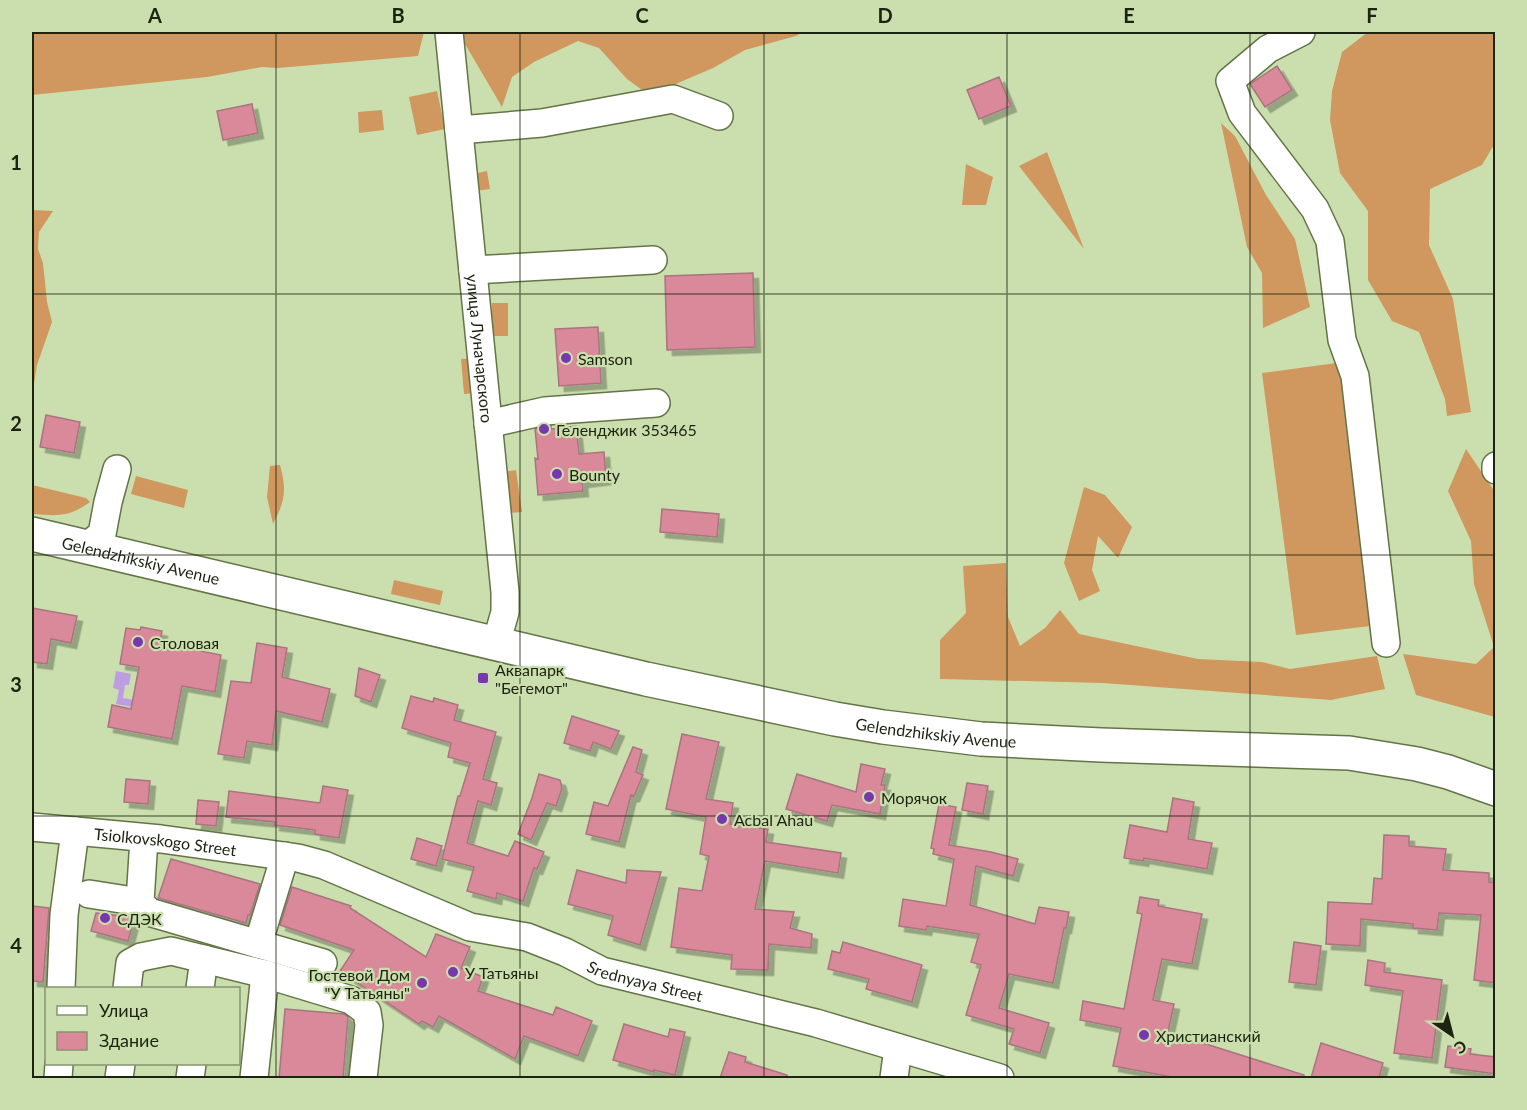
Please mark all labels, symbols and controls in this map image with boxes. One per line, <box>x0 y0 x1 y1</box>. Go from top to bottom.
text: A <box>147 3 162 27</box>
text: B <box>391 3 405 27</box>
text: C <box>635 3 649 27</box>
text: D <box>877 3 893 27</box>
text: E <box>1123 3 1135 27</box>
text: F <box>1366 3 1378 27</box>
text: 1 <box>10 150 22 174</box>
street label: улица Луначарского <box>464 273 498 424</box>
place label: Samson <box>578 349 633 368</box>
marker: Samson <box>559 351 573 365</box>
text: 2 <box>10 411 22 435</box>
place label: Геленджик 353465 <box>556 420 697 439</box>
marker: Геленджик 353465 <box>537 422 551 436</box>
place label: Bounty <box>569 465 621 484</box>
marker: Bounty <box>550 467 564 481</box>
street label: Gelendzhikskiy Avenue <box>60 532 222 588</box>
place label: Столовая <box>150 633 219 652</box>
marker: Столовая <box>131 635 145 649</box>
place label: Аквапарк "Бегемот" <box>495 660 568 697</box>
marker: Аквапарк "Бегемот" <box>476 671 490 685</box>
text: 3 <box>10 672 22 696</box>
street label: Gelendzhikskiy Avenue <box>854 713 1017 750</box>
place label: Морячок <box>881 788 948 807</box>
marker: Морячок <box>862 790 876 804</box>
place label: Acbal Ahau <box>734 810 813 829</box>
marker: Acbal Ahau <box>715 812 729 826</box>
street label: Tsiolkovskogo Street <box>93 823 238 859</box>
place label: СДЭК <box>117 909 162 928</box>
marker: СДЭК <box>98 911 112 925</box>
text: 4 <box>10 933 22 957</box>
street label: Srednyaya Street <box>584 956 705 1005</box>
place label: У Татьяны <box>465 963 539 982</box>
place label: Гостевой Дом "У Татьяны" <box>308 965 410 1002</box>
marker: У Татьяны <box>446 965 460 979</box>
marker: Гостевой Дом "У Татьяны" <box>415 976 429 990</box>
legend <box>45 987 240 1065</box>
text: Улица <box>99 999 149 1021</box>
north arrow <box>1422 1005 1482 1065</box>
place label: Христианский <box>1156 1026 1261 1045</box>
marker: Христианский <box>1137 1028 1151 1042</box>
text: Здание <box>99 1029 159 1051</box>
text: С <box>1451 1037 1471 1059</box>

